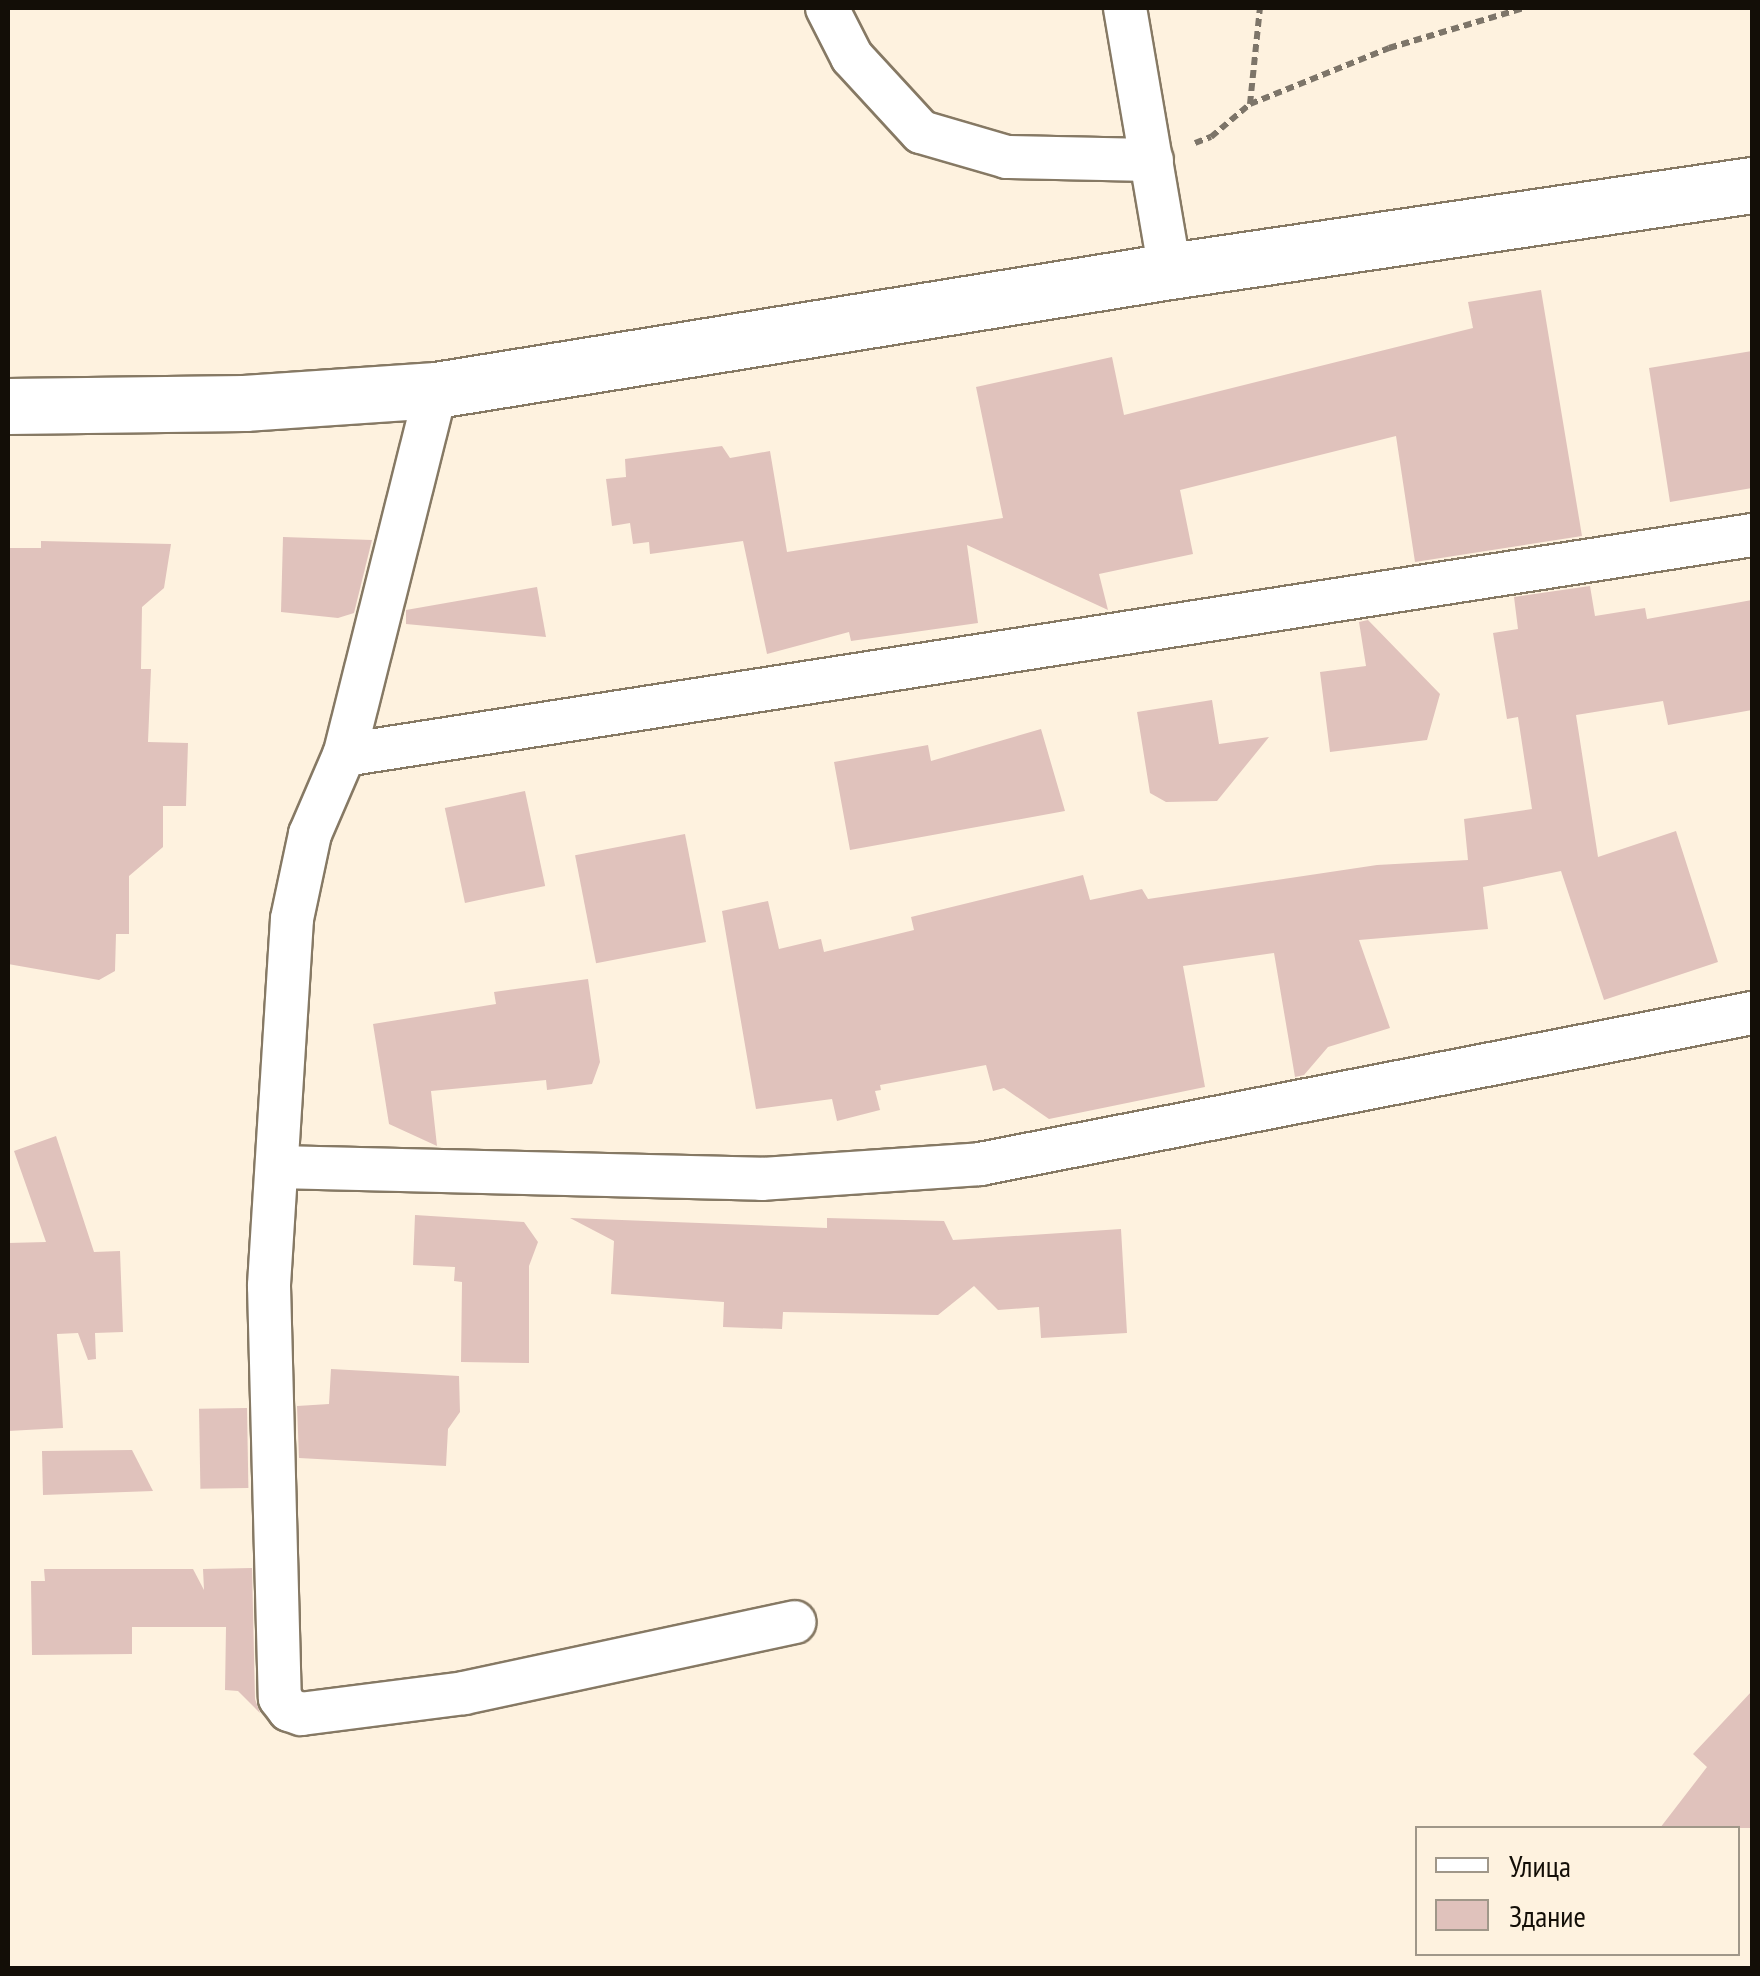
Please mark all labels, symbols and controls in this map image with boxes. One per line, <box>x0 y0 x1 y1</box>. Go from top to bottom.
legend <box>1415 1826 1740 1956</box>
text: Улица <box>1509 1846 1571 1885</box>
text: Здание <box>1509 1896 1586 1935</box>

